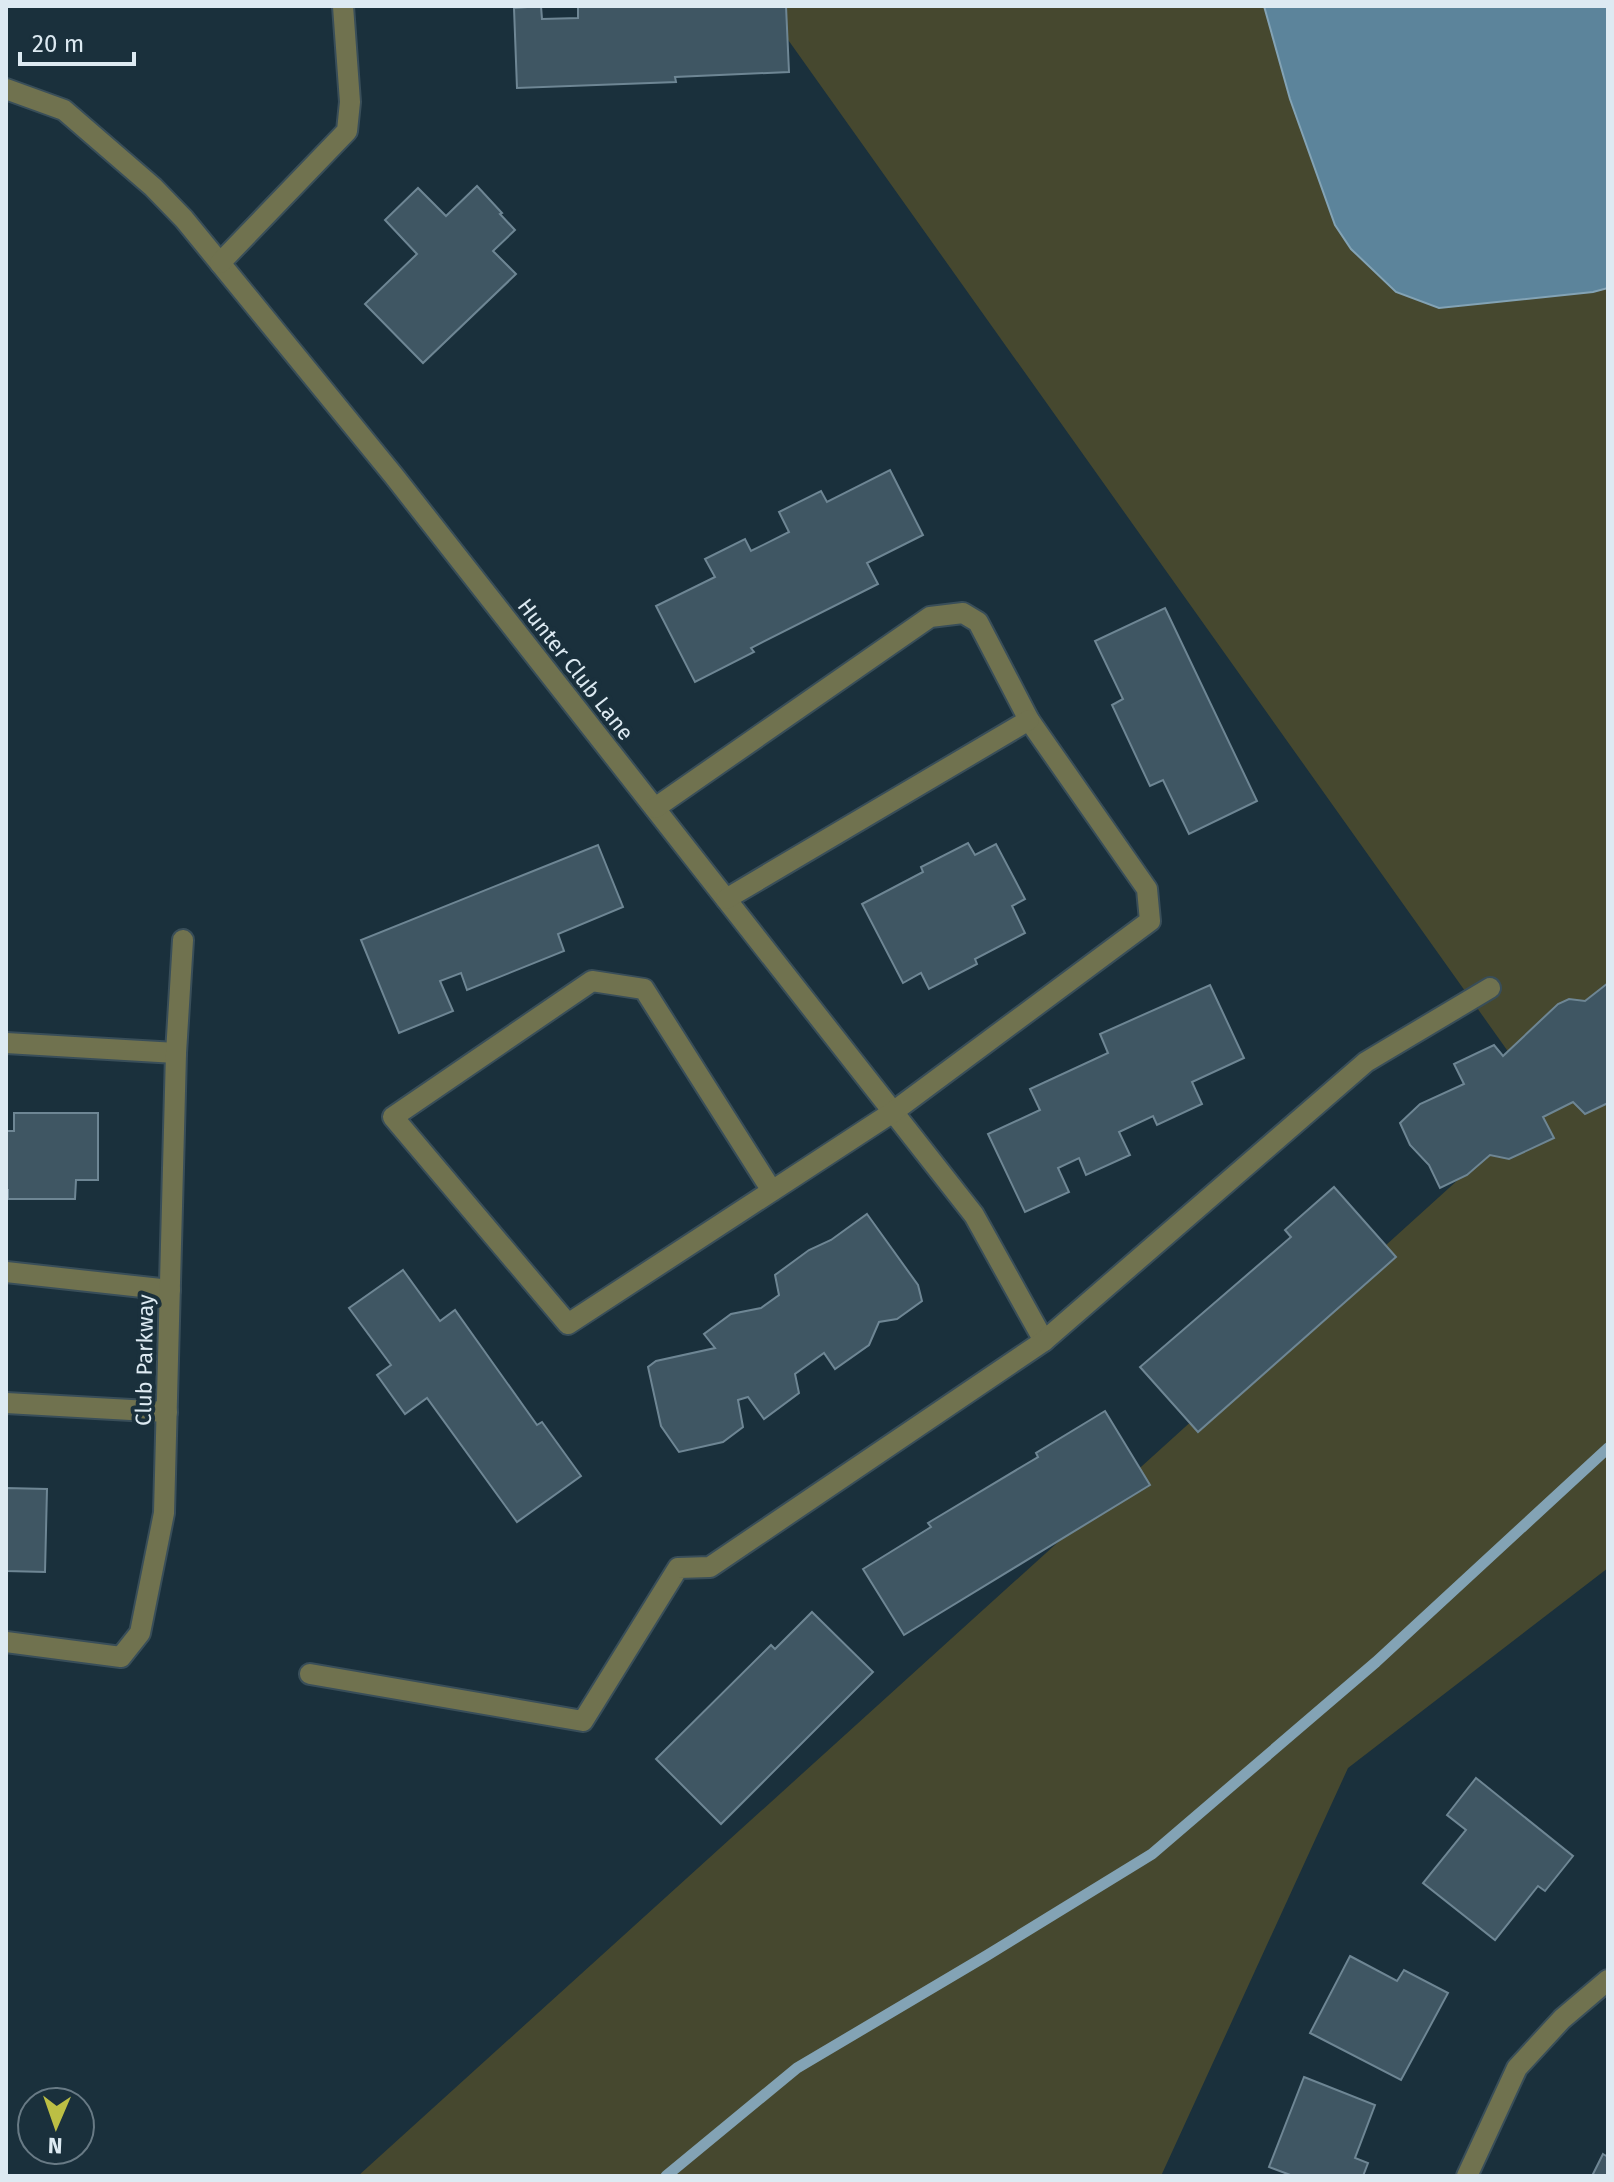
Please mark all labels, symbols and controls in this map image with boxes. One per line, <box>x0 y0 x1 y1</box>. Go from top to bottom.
scale bar <box>20 16 134 66</box>
text: 20 m <box>32 30 84 58</box>
street label: Hunter Club Lane <box>512 593 639 746</box>
street label: Club Parkway <box>130 1294 159 1426</box>
north arrow <box>16 2086 96 2166</box>
text: N <box>48 2132 63 2159</box>

